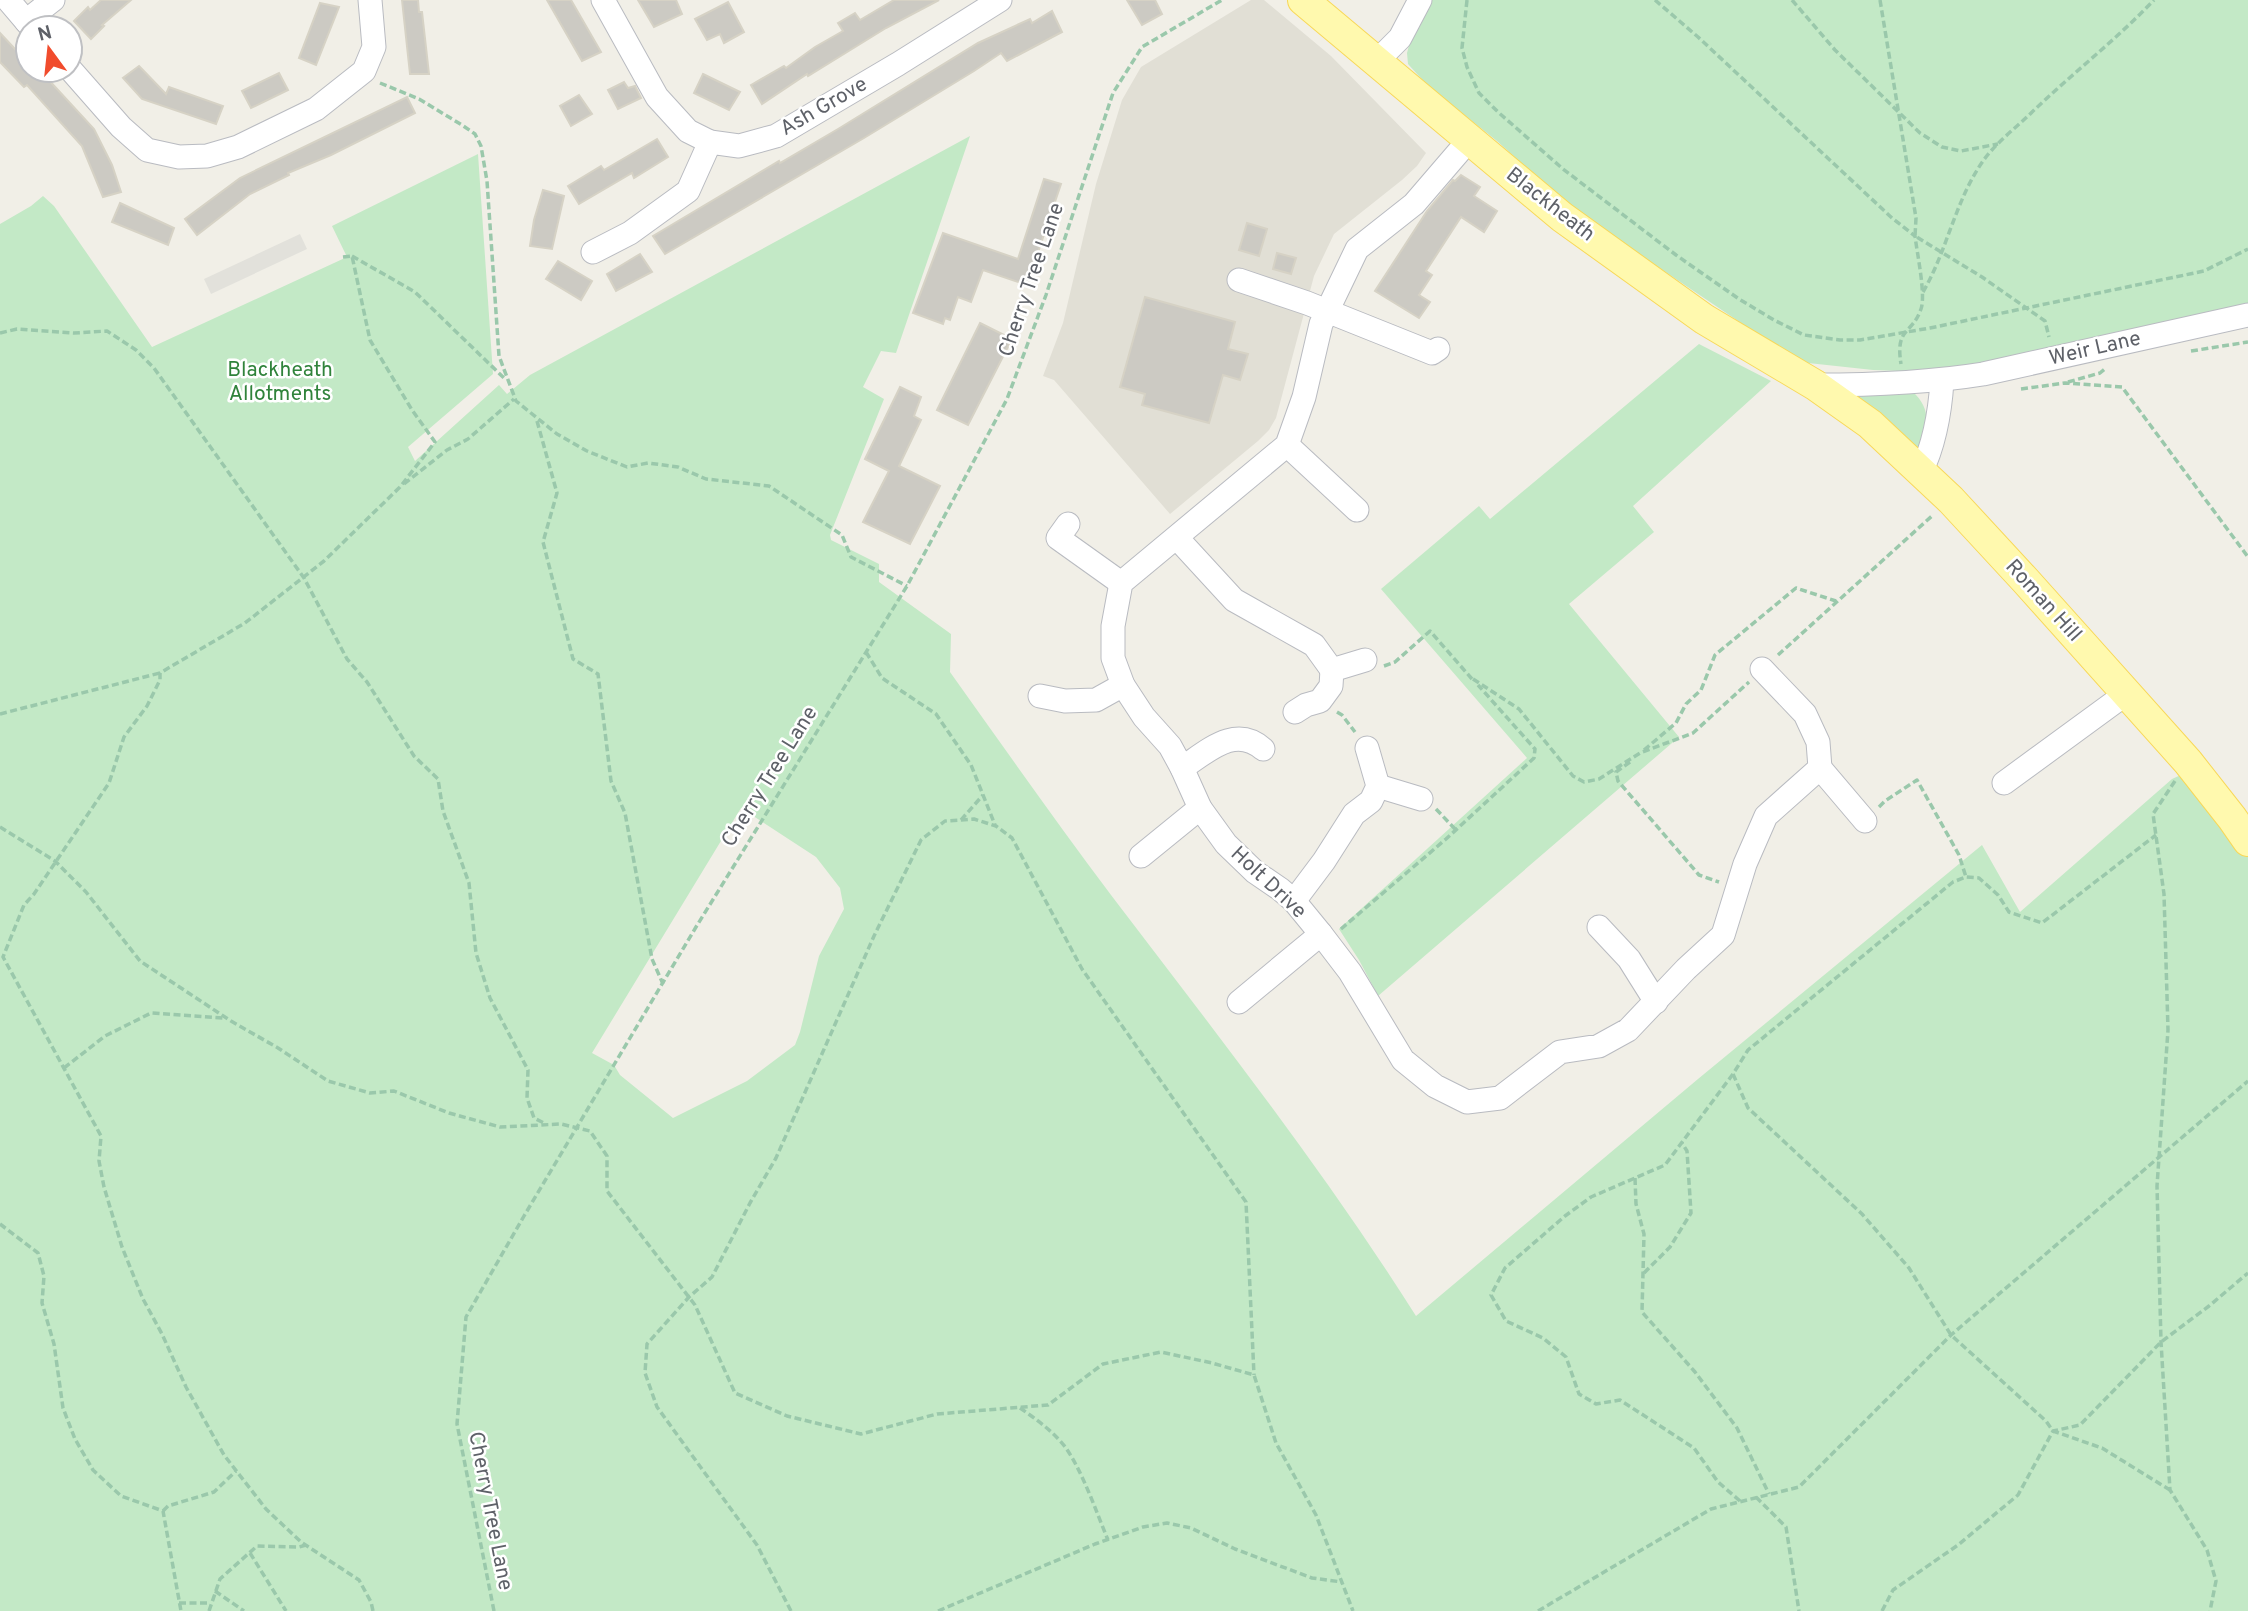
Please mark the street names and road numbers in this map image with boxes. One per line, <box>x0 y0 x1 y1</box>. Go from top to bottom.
street label: Ash Grove <box>775 71 873 143</box>
street label: Blackheath <box>1500 162 1600 248</box>
street label: Cherry Tree Lane <box>993 199 1071 361</box>
street label: Weir Lane <box>2046 325 2144 373</box>
street label: Roman Hill <box>1999 554 2087 648</box>
street label: Cherry Tree Lane <box>716 701 824 853</box>
street label: Holt Drive <box>1224 841 1312 925</box>
street label: Cherry Tree Lane <box>461 1429 519 1593</box>

